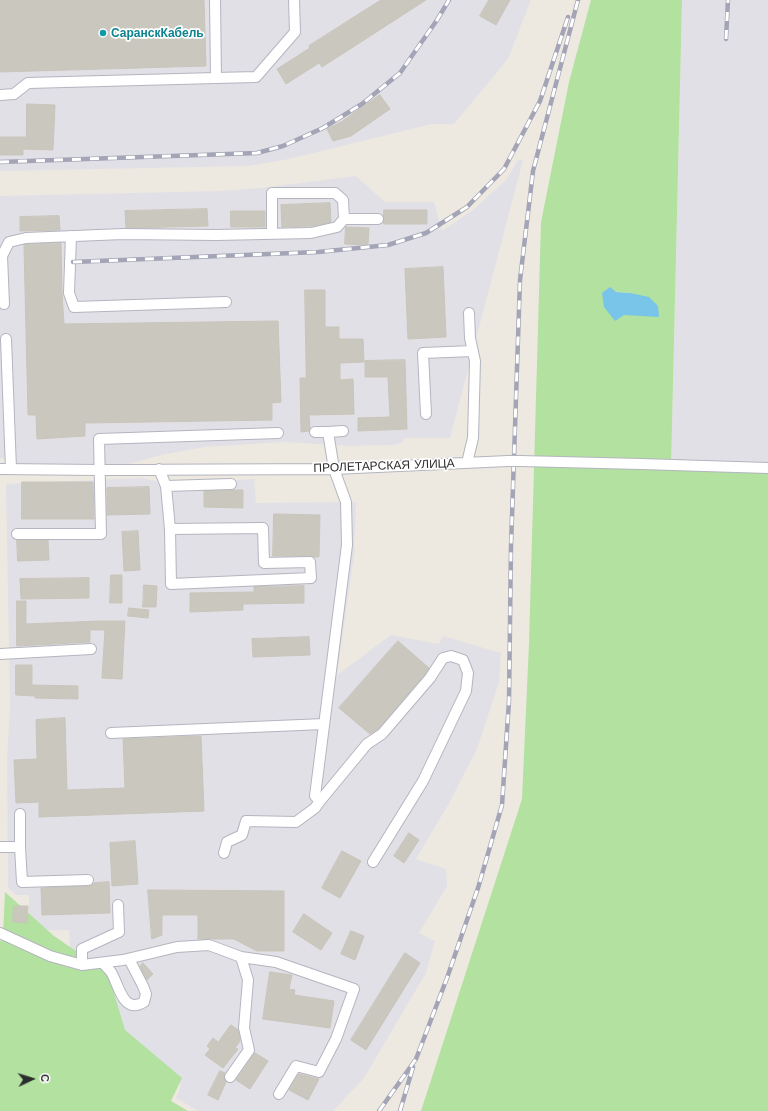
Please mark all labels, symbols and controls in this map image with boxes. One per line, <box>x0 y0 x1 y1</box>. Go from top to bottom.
place label: СаранскКабель <box>111 26 204 40</box>
marker: СаранскКабель <box>98 28 108 38</box>
street label: ПРОЛЕТАРСКАЯ УЛИЦА <box>313 456 455 476</box>
north arrow <box>12 1059 52 1099</box>
text: С <box>38 1074 51 1083</box>

